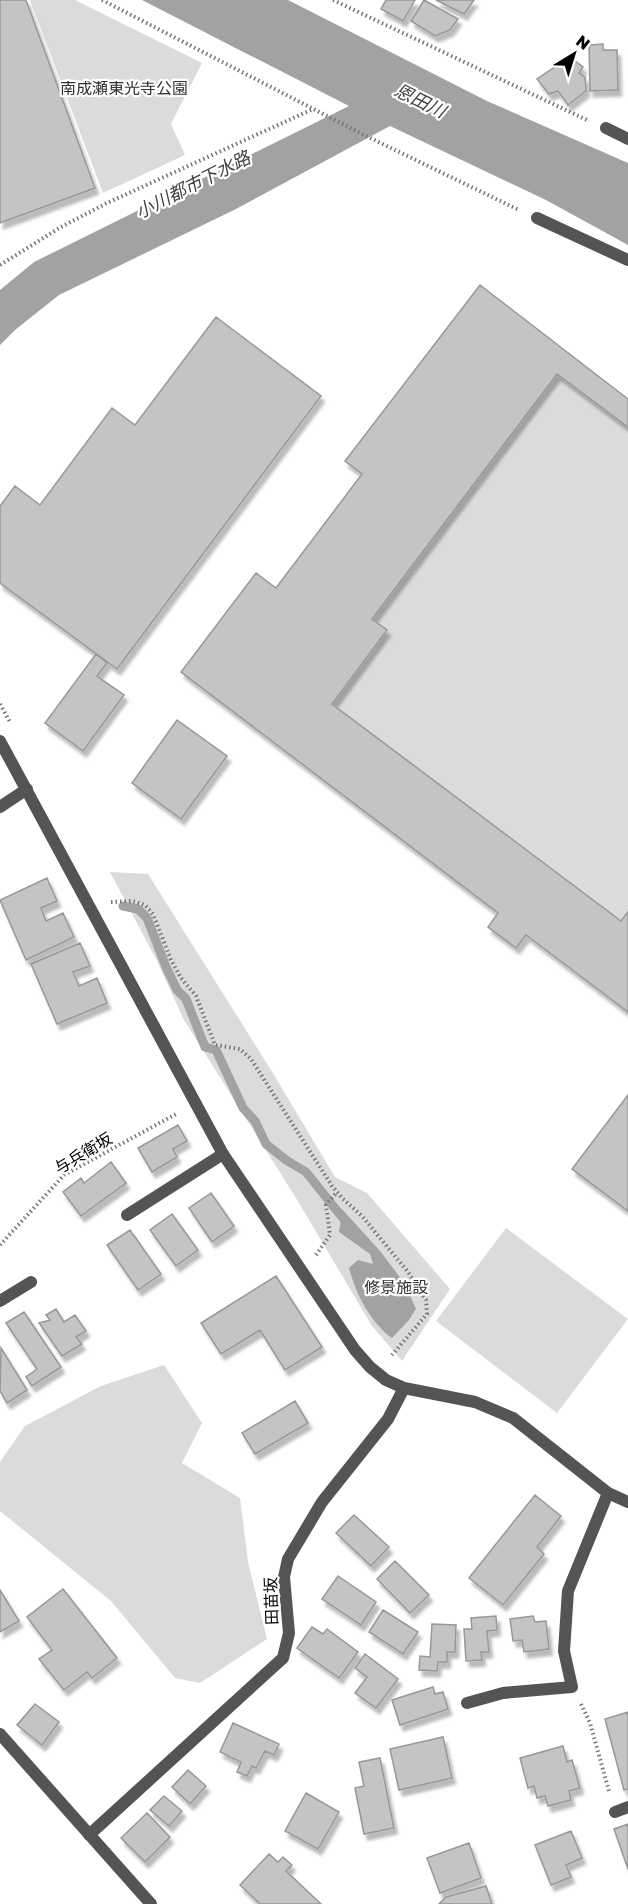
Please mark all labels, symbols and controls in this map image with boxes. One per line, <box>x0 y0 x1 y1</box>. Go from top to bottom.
north arrow <box>544 24 604 84</box>
text: N <box>572 31 594 54</box>
park label: 南成瀬東光寺公園 <box>60 78 188 98</box>
water label: 恩田川 <box>391 78 451 123</box>
water label: 小川都市下水路 <box>131 145 255 223</box>
street label: 与兵衛坂 <box>50 1128 116 1178</box>
park label: 修景施設 <box>364 1277 428 1297</box>
street label: 田苗坂 <box>260 1577 282 1625</box>

